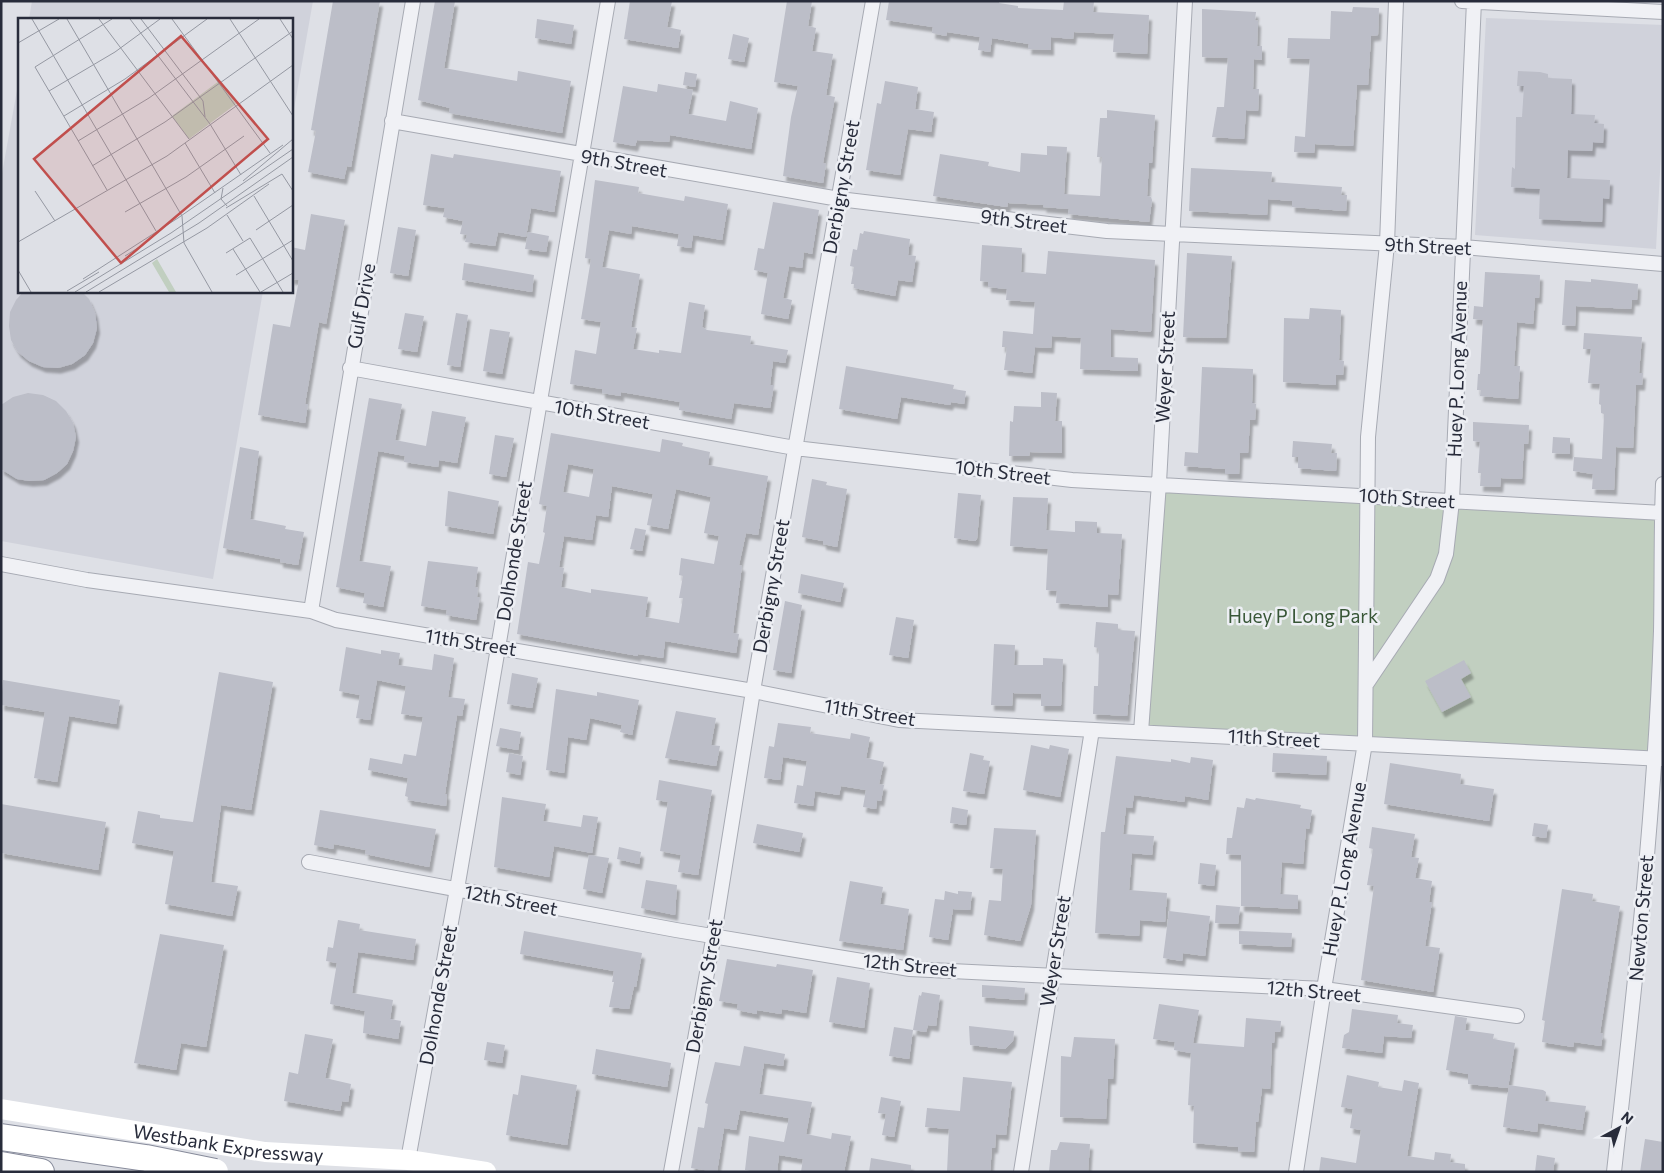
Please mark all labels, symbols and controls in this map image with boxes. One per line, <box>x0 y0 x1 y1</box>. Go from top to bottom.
inset map <box>18 18 292 292</box>
street label: Derbigny Street <box>817 118 864 256</box>
street label: 9th Street <box>579 144 669 181</box>
street label: 9th Street <box>979 204 1069 237</box>
street label: 9th Street <box>1384 232 1473 259</box>
street label: Gulf Drive <box>342 261 379 350</box>
street label: Huey P. Long Avenue <box>1442 280 1471 458</box>
street label: Weyer Street <box>1150 310 1179 424</box>
street label: 10th Street <box>553 394 652 433</box>
street label: 10th Street <box>954 454 1053 489</box>
street label: Dolhonde Street <box>491 479 536 623</box>
street label: 10th Street <box>1358 483 1456 512</box>
street label: Derbigny Street <box>747 517 794 655</box>
park label: Huey P Long Park <box>1228 604 1378 627</box>
street label: 11th Street <box>424 623 519 660</box>
street label: 11th Street <box>823 693 918 730</box>
street label: 11th Street <box>1227 724 1321 751</box>
street label: Huey P. Long Avenue <box>1317 780 1370 958</box>
street label: Newton Street <box>1624 854 1657 982</box>
street label: 12th Street <box>462 879 560 920</box>
street label: Weyer Street <box>1034 893 1075 1008</box>
street label: Derbigny Street <box>680 917 727 1055</box>
street label: Dolhonde Street <box>414 923 461 1067</box>
street label: 12th Street <box>862 948 959 981</box>
street label: 12th Street <box>1266 975 1362 1006</box>
north arrow <box>1594 1103 1644 1153</box>
text: N <box>1618 1108 1637 1128</box>
street label: Westbank Expressway <box>131 1119 324 1166</box>

